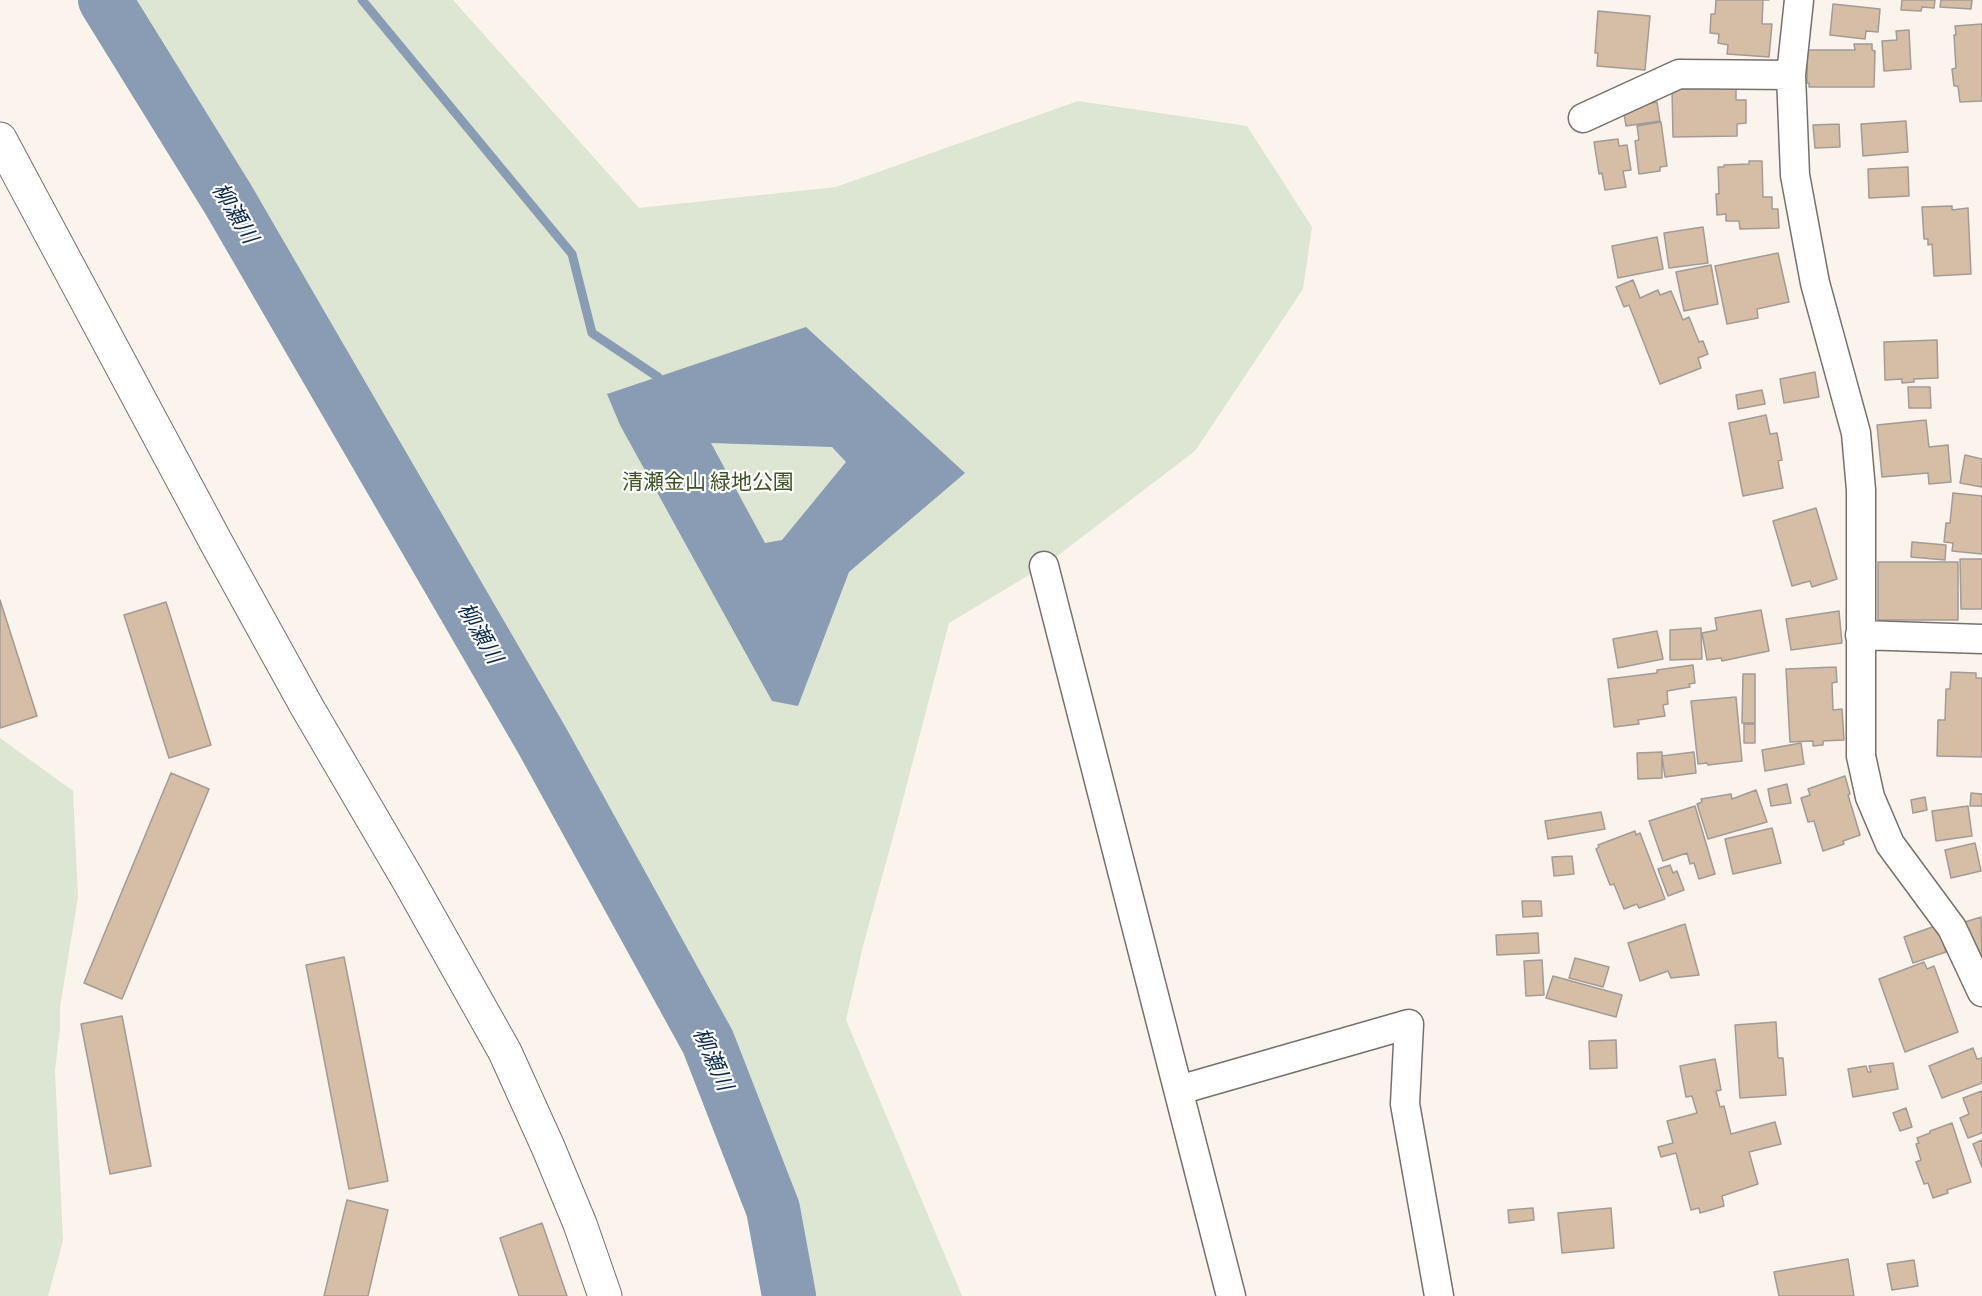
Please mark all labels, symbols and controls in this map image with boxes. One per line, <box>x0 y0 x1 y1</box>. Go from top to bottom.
water label: 柳瀬川 <box>207 178 263 248</box>
park label: 清瀬金山 緑地公園 <box>622 469 794 495</box>
water label: 柳瀬川 <box>452 598 508 668</box>
water label: 柳瀬川 <box>688 1023 738 1095</box>

